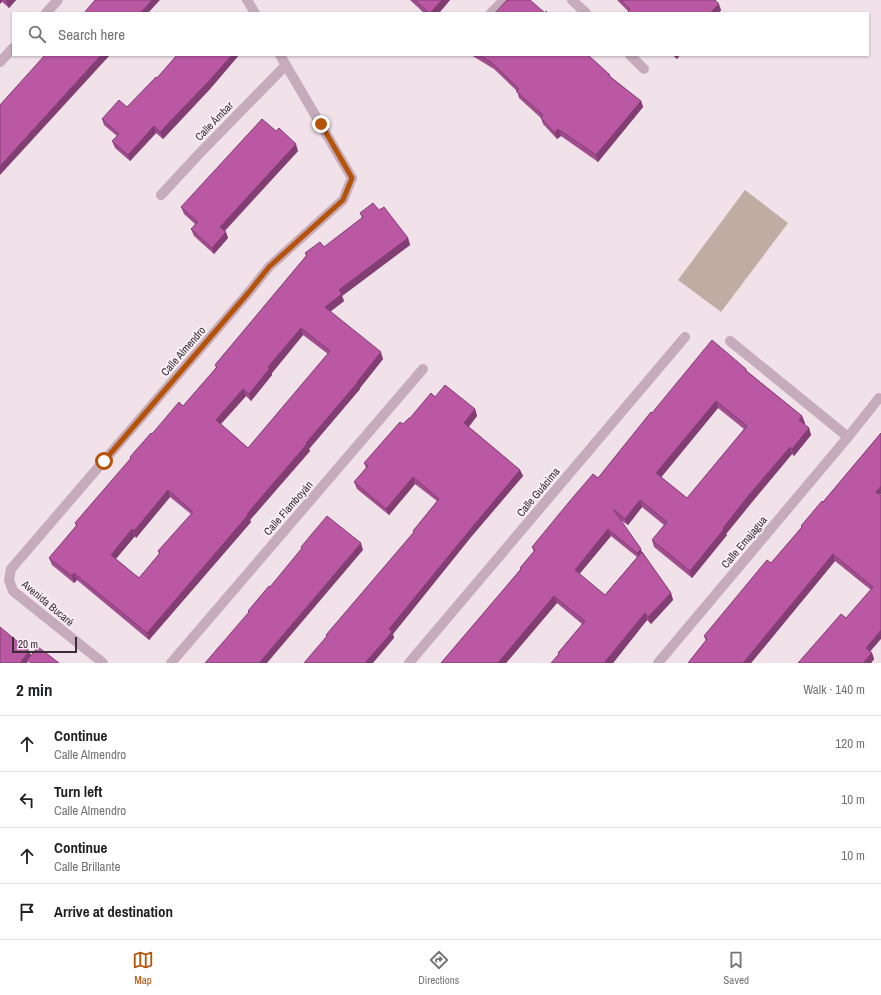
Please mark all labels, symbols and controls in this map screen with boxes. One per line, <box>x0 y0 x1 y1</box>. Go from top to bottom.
search box <box>12 12 869 56</box>
icon: search <box>26 23 48 45</box>
text: Search here <box>58 24 125 45</box>
street label: Calle Ámbar <box>192 98 236 144</box>
route end <box>312 115 330 133</box>
street label: Calle Almendro <box>158 323 208 379</box>
route start <box>95 452 113 470</box>
street label: Calle Guácima <box>513 465 563 519</box>
street label: Calle Flamboyán <box>261 478 315 538</box>
street label: Calle Emajagua <box>718 513 770 571</box>
street label: Avenida Bucaré <box>18 576 77 629</box>
scale bar <box>12 635 77 654</box>
text: 20 m <box>18 637 38 651</box>
text: 2 min <box>16 678 52 701</box>
text: Walk · 140 m <box>803 681 865 698</box>
text: Continue <box>54 725 107 746</box>
icon: ahead <box>16 733 38 755</box>
text: 120 m <box>835 735 865 752</box>
text: Calle Almendro <box>54 746 126 763</box>
text: Turn left <box>54 781 102 802</box>
icon: left <box>16 789 38 811</box>
text: 10 m <box>841 791 865 808</box>
text: Calle Almendro <box>54 802 126 819</box>
text: Continue <box>54 837 107 858</box>
icon: ahead <box>16 845 38 867</box>
text: 10 m <box>841 847 865 864</box>
text: Calle Brillante <box>54 858 120 875</box>
icon: arrive <box>16 901 38 923</box>
text: Arrive at destination <box>54 901 173 922</box>
tab: Map <box>132 949 154 987</box>
tab: Directions <box>418 949 459 987</box>
tab: Saved <box>723 949 749 987</box>

